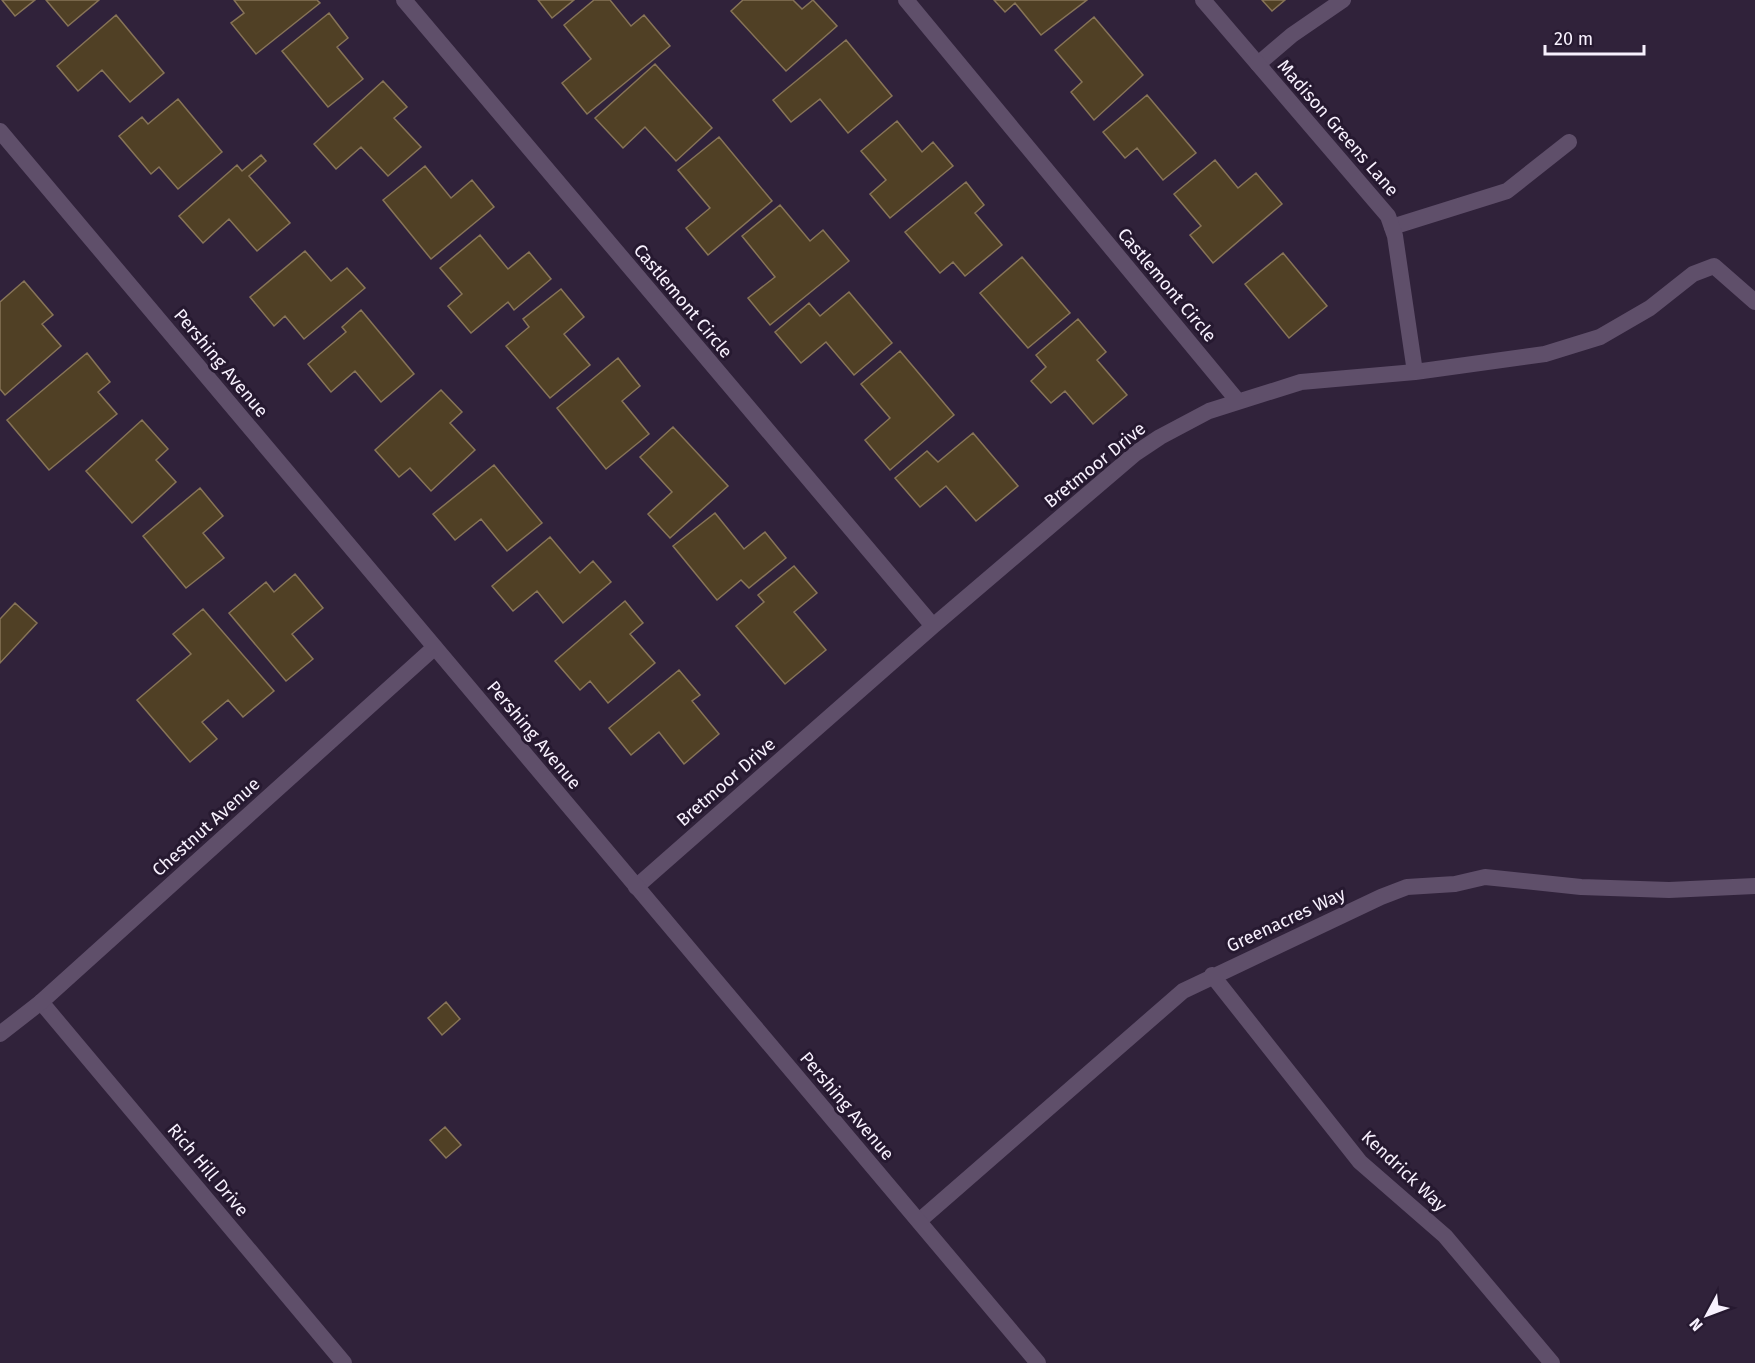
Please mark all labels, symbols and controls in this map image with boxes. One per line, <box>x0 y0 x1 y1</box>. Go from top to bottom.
scale bar <box>1545 18 1644 56</box>
text: 20 m <box>1554 28 1593 50</box>
street label: Madison Greens Lane <box>1273 55 1403 201</box>
street label: Castlemont Circle <box>1113 223 1221 347</box>
street label: Castlemont Circle <box>629 239 737 363</box>
street label: Pershing Avenue <box>169 304 273 422</box>
street label: Bretmoor Drive <box>1040 417 1150 513</box>
street label: Pershing Avenue <box>482 676 586 794</box>
street label: Bretmoor Drive <box>672 733 780 831</box>
street label: Chestnut Avenue <box>148 773 264 881</box>
street label: Greenacres Way <box>1223 883 1349 957</box>
street label: Pershing Avenue <box>795 1047 899 1165</box>
street label: Rich Hill Drive <box>163 1119 253 1221</box>
street label: Kendrick Way <box>1357 1126 1451 1216</box>
north arrow <box>1677 1285 1737 1345</box>
text: N <box>1685 1314 1707 1335</box>

